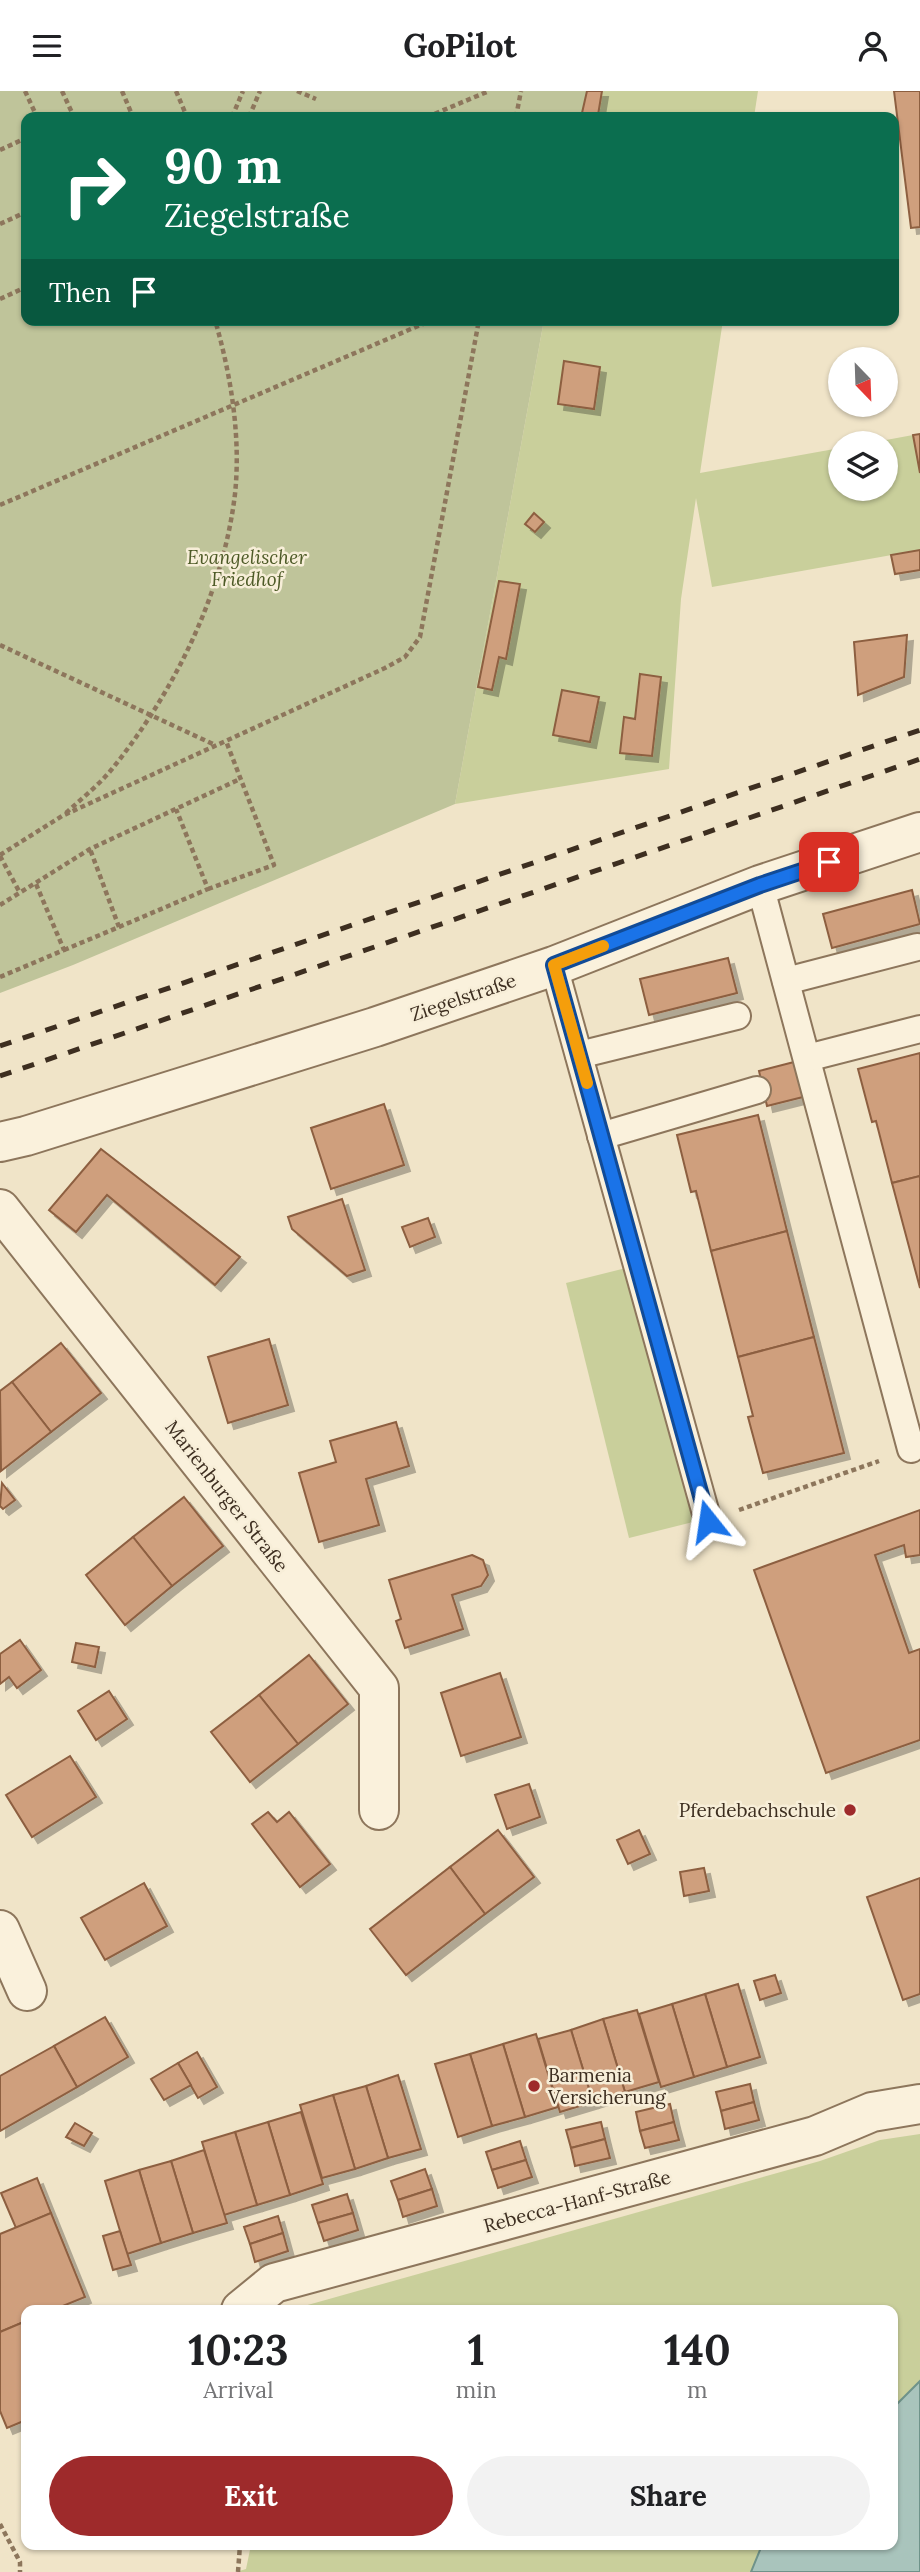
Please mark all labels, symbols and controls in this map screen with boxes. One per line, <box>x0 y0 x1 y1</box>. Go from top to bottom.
text: GoPilot <box>403 25 517 66</box>
icon: menu <box>28 27 66 65</box>
icon: person <box>854 27 892 65</box>
text: 90 m <box>164 134 281 196</box>
icon: right <box>49 140 140 231</box>
text: Ziegelstraße <box>164 195 350 236</box>
icon: arrive <box>125 273 163 311</box>
text: Then <box>49 276 111 309</box>
north arrow <box>828 347 898 417</box>
map controls <box>828 347 898 501</box>
button: layers <box>828 431 898 501</box>
park label: Evangelischer Friedhof <box>187 545 307 591</box>
pin <box>799 832 859 892</box>
icon: arrive <box>810 843 848 881</box>
street label: Ziegelstraße <box>407 968 519 1026</box>
street label: Marienburger Straße <box>160 1415 294 1577</box>
position arrow <box>671 1484 745 1558</box>
place label: Pferdebachschule <box>679 1798 836 1822</box>
marker: Pferdebachschule <box>842 1802 858 1818</box>
place label: Barmenia Versicherung <box>547 2063 666 2109</box>
marker: Barmenia Versicherung <box>526 2078 542 2094</box>
street label: Rebecca-Hanf-Straße <box>481 2164 673 2238</box>
text: 10:23 <box>188 2323 288 2377</box>
text: 1 <box>468 2323 485 2377</box>
text: 140 <box>664 2323 731 2377</box>
text: Arrival <box>203 2375 274 2404</box>
text: min <box>456 2375 497 2404</box>
text: m <box>687 2375 708 2404</box>
button: Exit <box>49 2456 453 2536</box>
button: Share <box>467 2456 870 2536</box>

